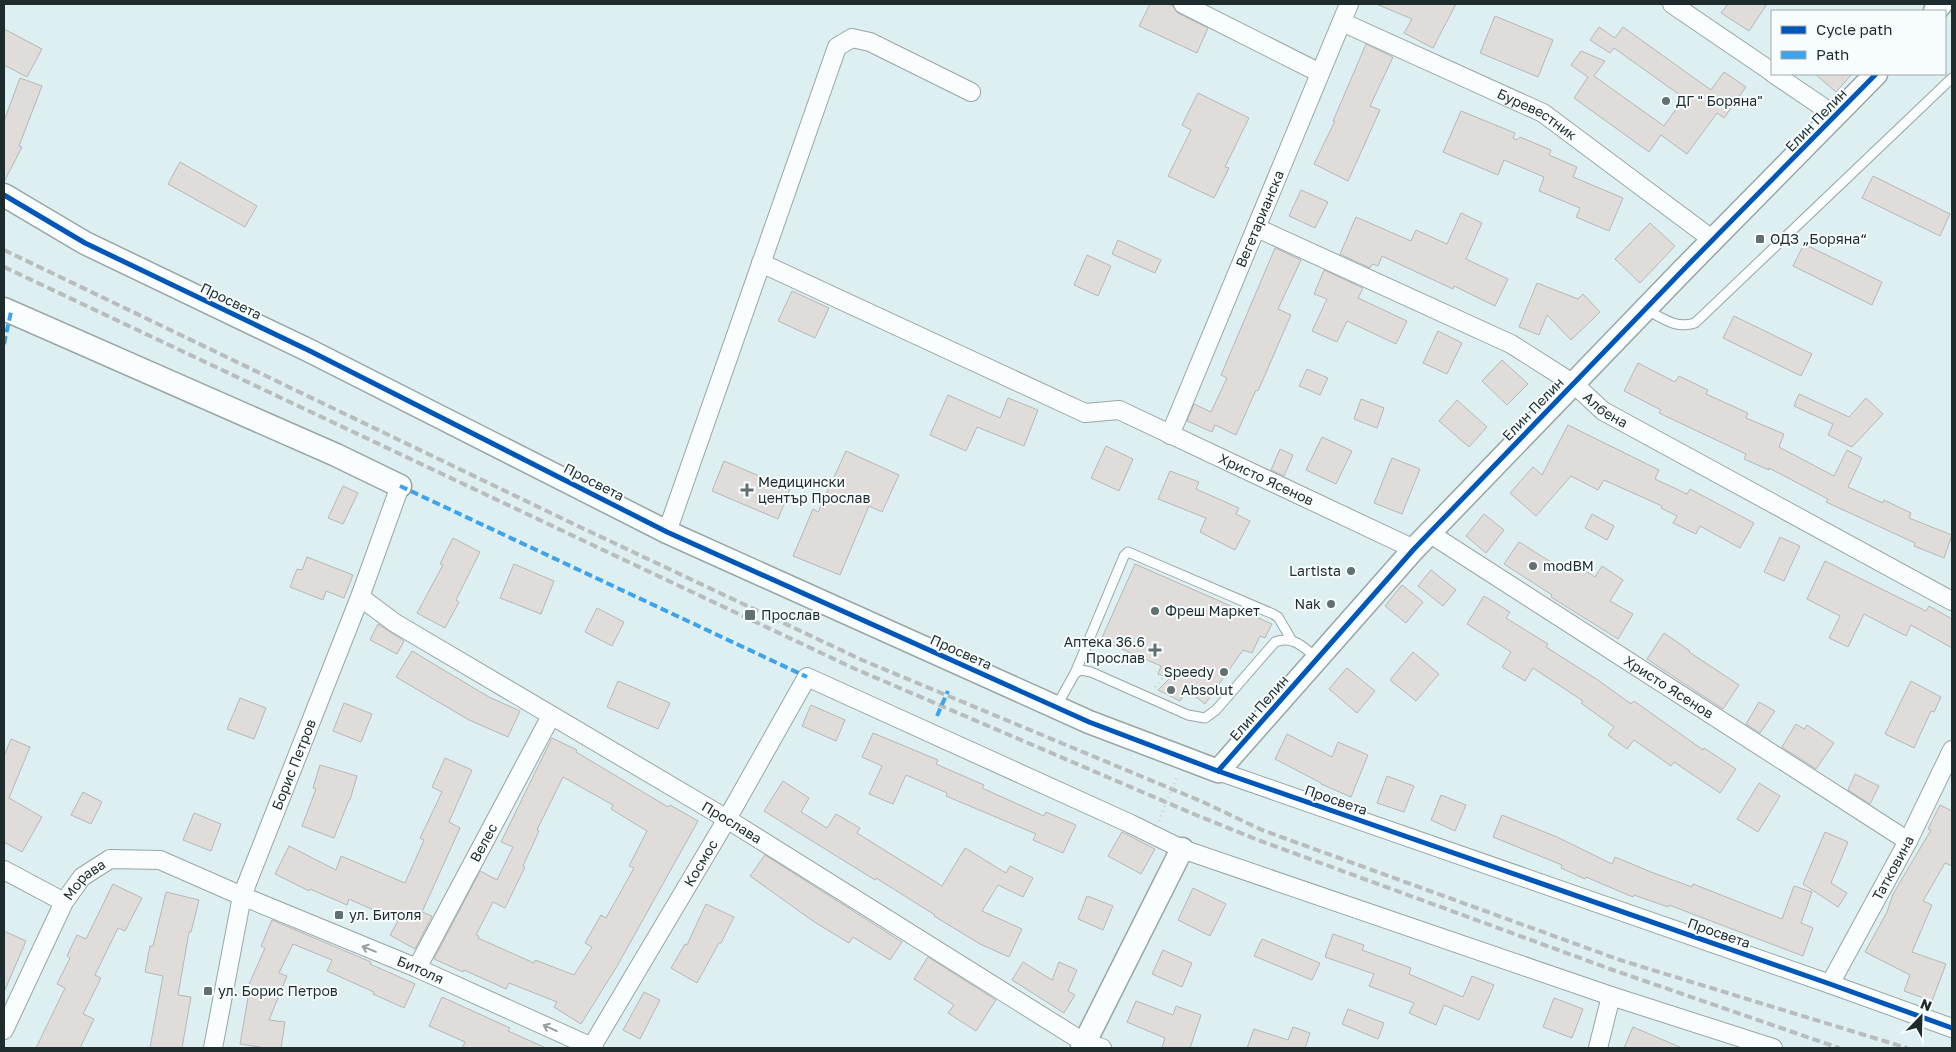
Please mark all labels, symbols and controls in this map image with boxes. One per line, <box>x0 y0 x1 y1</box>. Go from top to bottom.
legend <box>1771 10 1946 75</box>
text: Cycle path <box>1816 20 1892 38</box>
text: Path <box>1816 45 1849 63</box>
street label: Буревестник <box>1495 84 1580 143</box>
street label: Елин Пелин <box>1781 85 1850 155</box>
place label: ДГ " Боряна" <box>1676 92 1763 109</box>
marker: ДГ " Боряна" <box>1660 95 1672 107</box>
street label: Вегетарианска <box>1232 168 1287 270</box>
place label: ОДЗ „Боряна“ <box>1770 230 1867 247</box>
marker: ОДЗ „Боряна“ <box>1754 233 1766 245</box>
street label: Просвета <box>198 279 264 323</box>
street label: Елин Пелин <box>1498 374 1567 444</box>
street label: Албена <box>1580 388 1631 431</box>
street label: Христо Ясенов <box>1216 449 1317 509</box>
street label: Просвета <box>561 459 627 504</box>
place label: Медицински център Прослав <box>758 473 870 506</box>
marker: Медицински център Прослав <box>740 483 754 497</box>
place label: modBM <box>1543 557 1594 574</box>
marker: modBM <box>1527 560 1539 572</box>
place label: Lartista <box>1289 562 1341 579</box>
marker: Lartista <box>1345 565 1357 577</box>
place label: Nak <box>1295 595 1321 612</box>
marker: Nak <box>1325 598 1337 610</box>
place label: Фреш Маркет <box>1165 602 1260 619</box>
marker: Фреш Маркет <box>1149 605 1161 617</box>
place label: Прослав <box>761 606 820 623</box>
marker: Прослав <box>743 608 757 622</box>
street label: Просвета <box>928 630 995 673</box>
place label: Аптека 36.6 Прослав <box>1064 633 1145 666</box>
marker: Аптека 36.6 Прослав <box>1149 644 1161 656</box>
street label: Христо Ясенов <box>1621 652 1717 722</box>
place label: Speedy <box>1164 663 1214 680</box>
marker: Speedy <box>1218 666 1230 678</box>
street label: Елин Пелин <box>1226 671 1292 744</box>
place label: Absolut <box>1181 681 1233 698</box>
marker: Absolut <box>1165 684 1177 696</box>
street label: Борис Петров <box>268 716 319 812</box>
street label: Просвета <box>1302 781 1370 818</box>
street label: Прослава <box>699 797 765 847</box>
street label: Велес <box>466 820 501 865</box>
street label: Татковина <box>1868 833 1917 903</box>
street label: Космос <box>680 836 721 889</box>
street label: Морава <box>59 855 108 903</box>
place label: ул. Битоля <box>349 906 421 923</box>
marker: ул. Битоля <box>333 909 345 921</box>
street label: Просвета <box>1685 914 1753 951</box>
one-way arrow <box>362 943 377 953</box>
street label: Битоля <box>395 952 446 987</box>
place label: ул. Борис Петров <box>218 982 338 999</box>
marker: ул. Борис Петров <box>202 985 214 997</box>
north arrow <box>1896 992 1946 1042</box>
text: N <box>1918 995 1934 1014</box>
one-way arrow <box>543 1023 558 1033</box>

